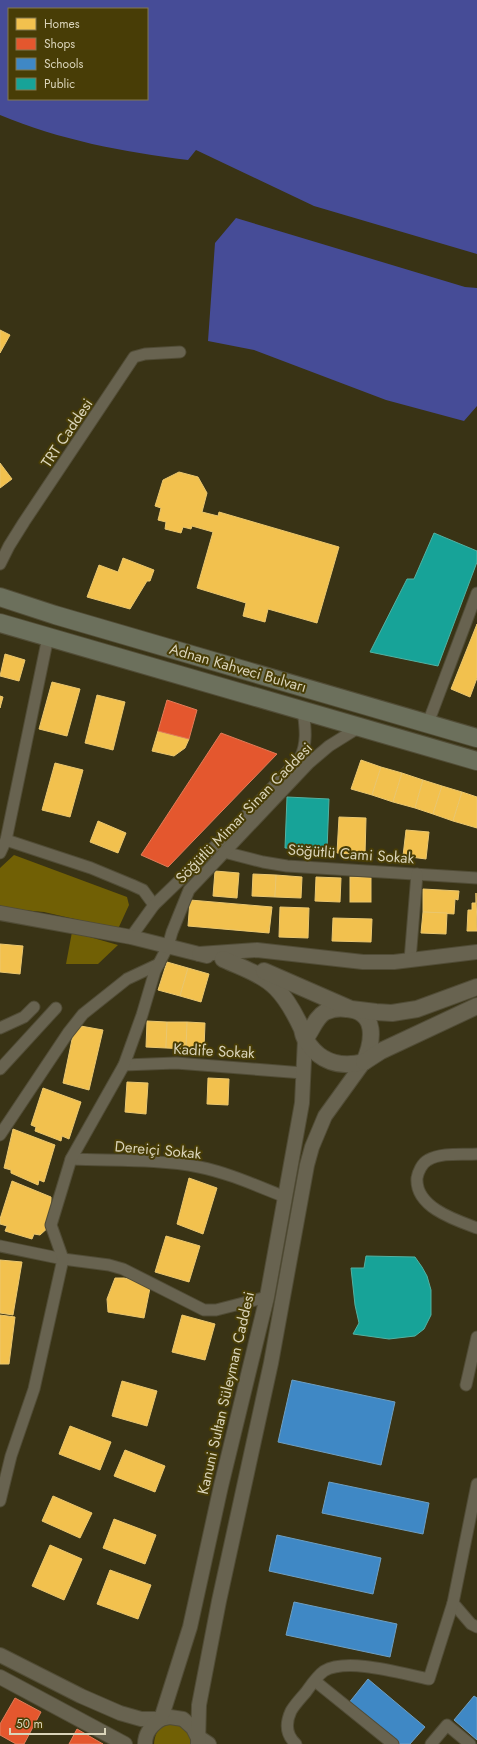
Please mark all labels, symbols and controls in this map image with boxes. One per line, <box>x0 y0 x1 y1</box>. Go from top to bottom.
legend <box>8 8 148 100</box>
text: Homes <box>44 15 80 33</box>
text: Shops <box>44 35 75 53</box>
text: Schools <box>44 55 83 73</box>
text: Public <box>44 75 75 93</box>
street label: TRT Caddesi <box>36 394 98 472</box>
street label: Adnan Kahveci Bulvarı <box>167 638 309 698</box>
street label: Söğütlü Mimar Sinan Caddesi <box>171 737 317 889</box>
street label: Söğütlü Cami Sokak <box>287 839 415 869</box>
street label: Kadife Sokak <box>173 1038 256 1064</box>
street label: Dereiçi Sokak <box>114 1135 203 1165</box>
street label: Kanuni Sultan Süleyman Caddesi <box>192 1289 260 1497</box>
scale bar <box>10 1710 105 1736</box>
text: 50 m <box>16 1715 43 1733</box>

